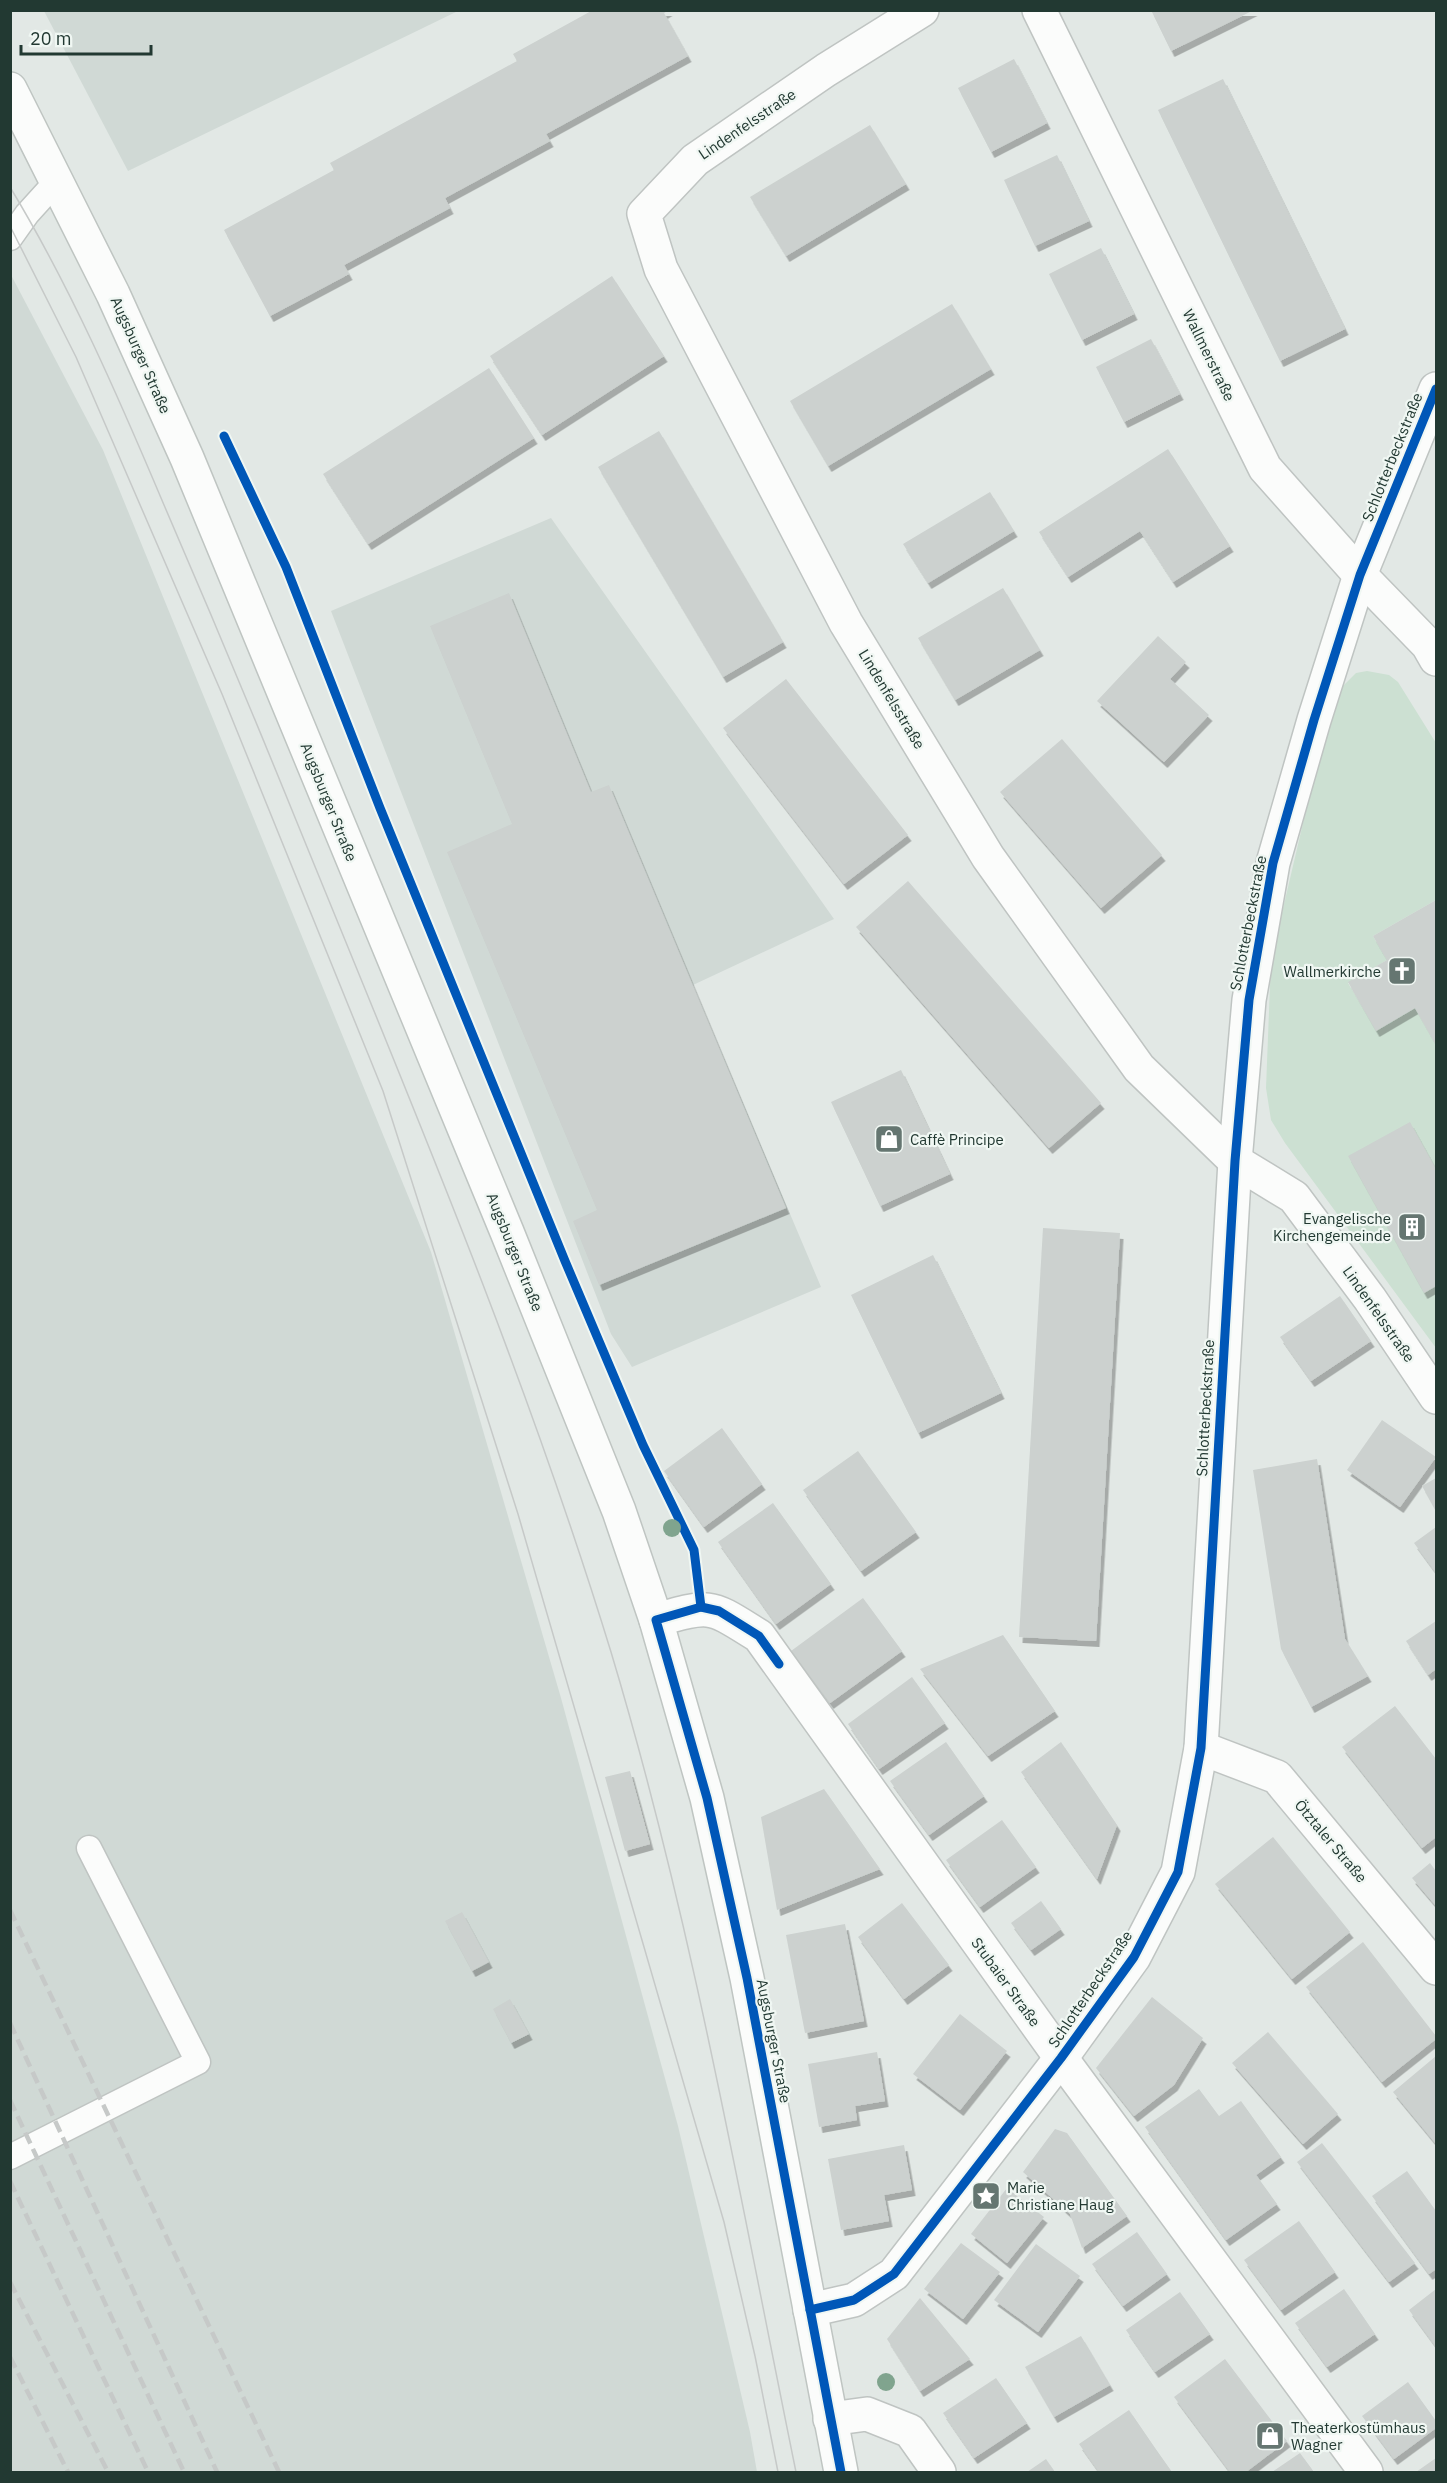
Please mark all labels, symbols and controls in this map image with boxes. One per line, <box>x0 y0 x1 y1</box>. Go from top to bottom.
scale bar <box>21 18 152 56</box>
text: 20 m <box>30 27 72 50</box>
street label: Lindenfelsstraße <box>695 84 799 164</box>
street label: Augsburger Straße <box>107 294 175 416</box>
street label: Wallmerstraße <box>1179 306 1239 404</box>
street label: Schlotterbeckstraße <box>1357 390 1427 524</box>
street label: Lindenfelsstraße <box>855 646 929 752</box>
street label: Augsburger Straße <box>297 740 361 864</box>
street label: Schlotterbeckstraße <box>1226 854 1270 992</box>
church icon: Wallmerkirche <box>1386 955 1418 987</box>
place label: Wallmerkirche <box>1283 962 1381 981</box>
shop icon: Caffè Principe <box>873 1123 905 1155</box>
place label: Caffè Principe <box>910 1130 1004 1149</box>
street label: Augsburger Straße <box>483 1190 547 1314</box>
place label: Evangelische Kirchengemeinde <box>1273 1209 1391 1245</box>
building icon: Evangelische Kirchengemeinde <box>1396 1211 1428 1243</box>
street label: Lindenfelsstraße <box>1339 1262 1419 1366</box>
street label: Schlotterbeckstraße <box>1192 1339 1218 1477</box>
street label: Ötztaler Straße <box>1291 1796 1371 1886</box>
street label: Schlotterbeckstraße <box>1044 1927 1136 2051</box>
street label: Stubaier Straße <box>967 1934 1045 2030</box>
street label: Augsburger Straße <box>753 1977 795 2105</box>
place label: Marie Christiane Haug <box>1007 2178 1114 2214</box>
place icon: Marie Christiane Haug <box>970 2180 1002 2212</box>
place label: Theaterkostümhaus Wagner <box>1291 2418 1426 2454</box>
shop icon: Theaterkostümhaus Wagner <box>1254 2420 1286 2452</box>

